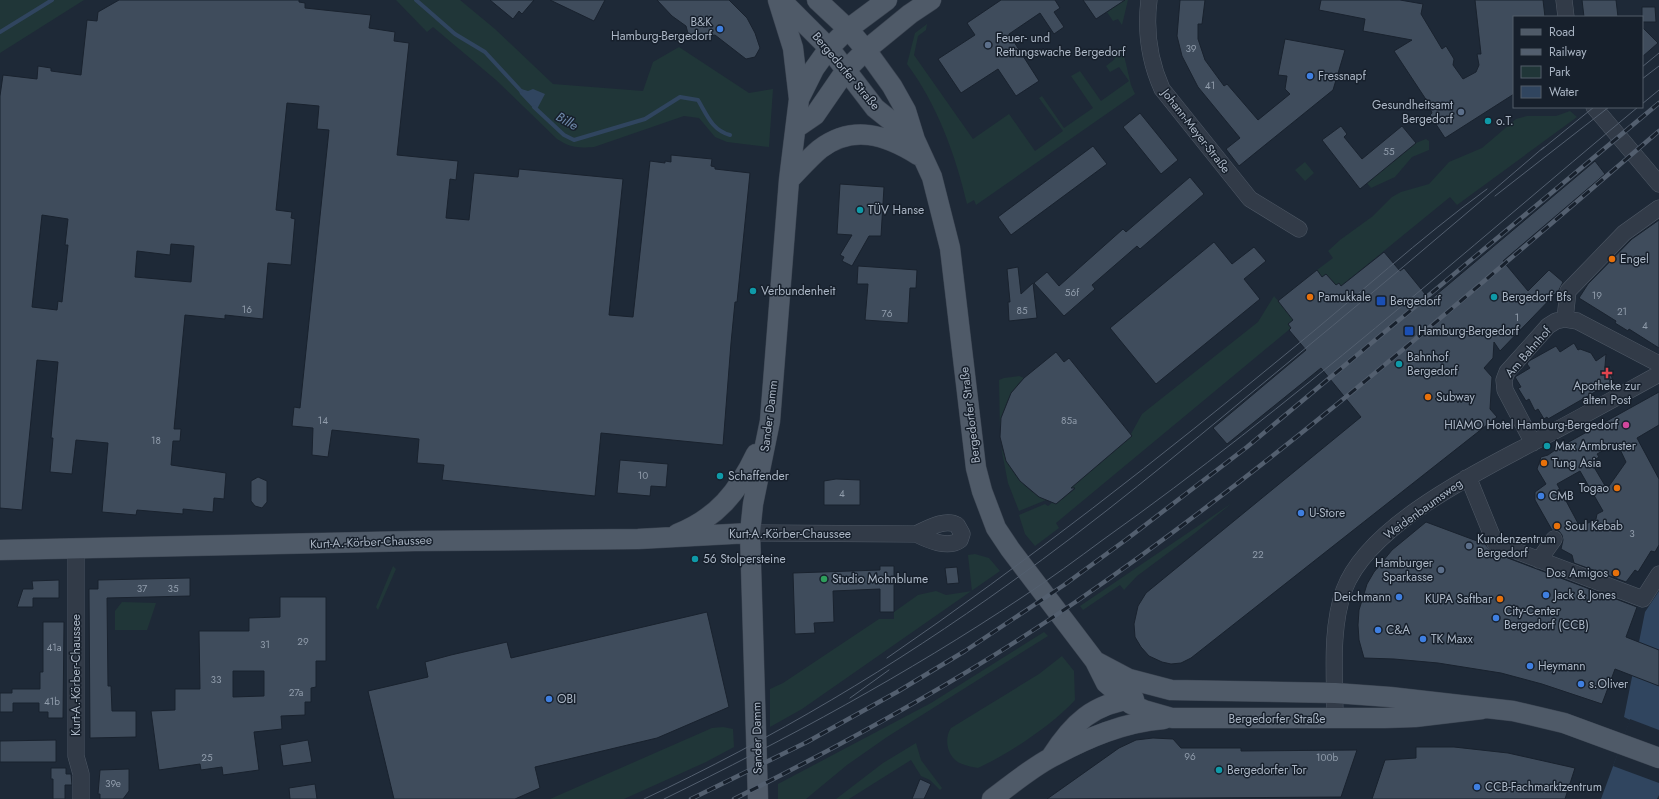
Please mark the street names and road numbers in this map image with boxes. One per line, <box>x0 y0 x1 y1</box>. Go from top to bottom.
street label: Bergedorfer Straße <box>808 28 884 114</box>
street label: Johann-Meyer-Straße <box>1156 83 1235 177</box>
street label: Am Bahnhof <box>1501 322 1556 381</box>
street label: Bergedorfer Straße <box>955 366 985 464</box>
street label: Sander Damm <box>756 379 782 453</box>
street label: Weidenbaumsweg <box>1380 474 1466 544</box>
street label: Kurt-A.-Körber-Chaussee <box>729 525 851 543</box>
street label: Kurt-A.-Körber-Chaussee <box>310 531 432 553</box>
street label: Kurt-A.-Körber-Chaussee <box>67 614 85 736</box>
street label: Sander Damm <box>747 702 767 774</box>
street label: Bergedorfer Straße <box>1229 710 1325 728</box>

